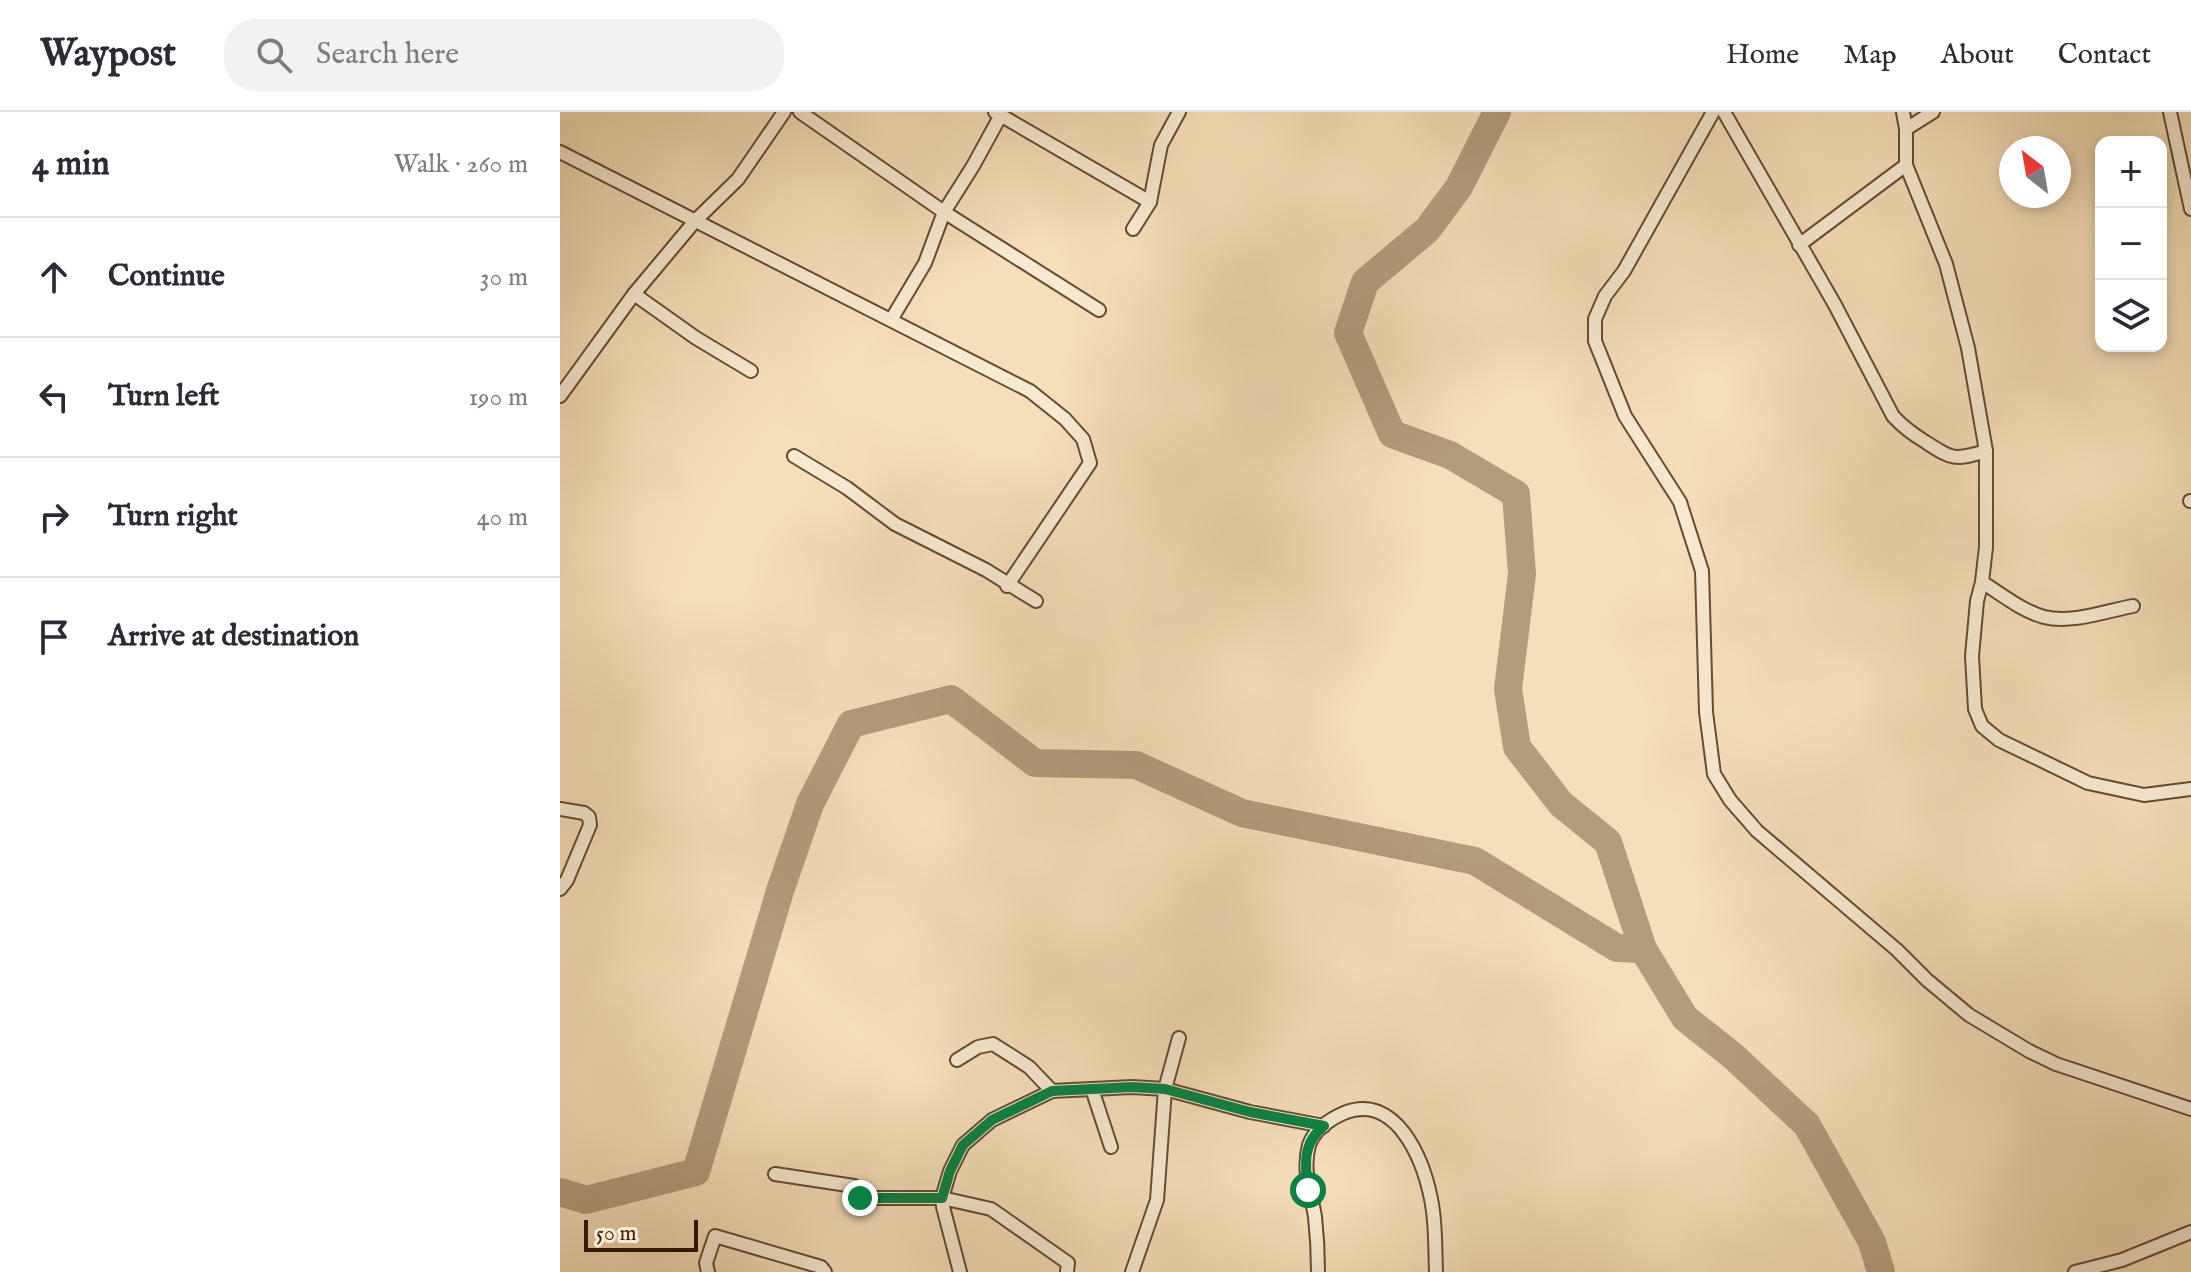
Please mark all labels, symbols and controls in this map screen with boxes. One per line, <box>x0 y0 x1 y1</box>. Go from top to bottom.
search box <box>224 19 784 91</box>
text: Waypost <box>40 31 176 79</box>
icon: search <box>252 33 296 77</box>
text: Search here <box>316 36 459 74</box>
text: Home <box>1726 38 1799 73</box>
text: Map <box>1843 38 1897 73</box>
text: About <box>1941 38 2014 73</box>
text: Contact <box>2058 38 2151 73</box>
north arrow <box>1999 136 2071 208</box>
map controls <box>2095 136 2167 352</box>
button: + <box>2095 136 2167 208</box>
text: 4 min <box>32 143 110 186</box>
text: Walk · 260 m <box>394 148 528 181</box>
button: − <box>2095 208 2167 280</box>
icon: ahead <box>32 255 76 299</box>
text: Continue <box>108 258 225 296</box>
text: 30 m <box>480 261 528 294</box>
button: layers <box>2095 280 2167 352</box>
icon: left <box>32 375 76 419</box>
text: Turn left <box>108 378 219 416</box>
text: 190 m <box>468 381 528 414</box>
icon: right <box>32 495 76 539</box>
text: Turn right <box>108 498 238 536</box>
text: 40 m <box>477 501 528 534</box>
icon: arrive <box>32 615 76 659</box>
text: Arrive at destination <box>108 618 359 656</box>
route start <box>1290 1172 1326 1208</box>
route end <box>842 1180 878 1216</box>
scale bar <box>584 1216 698 1252</box>
text: 50 m <box>596 1220 637 1248</box>

